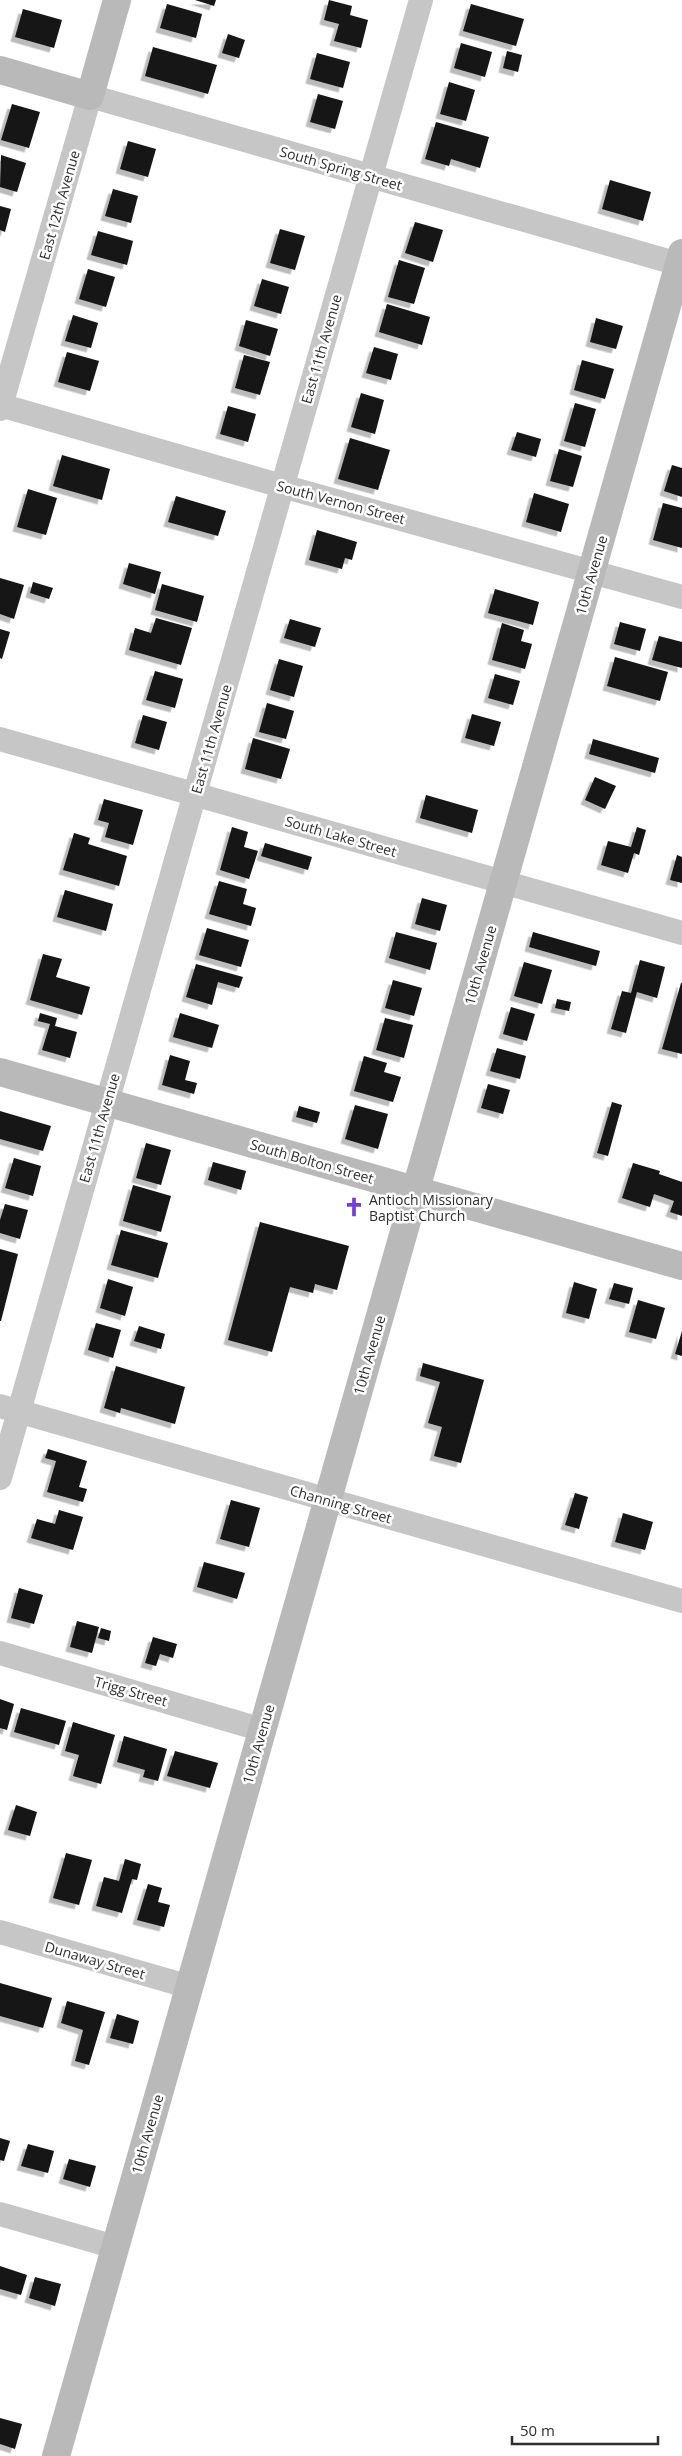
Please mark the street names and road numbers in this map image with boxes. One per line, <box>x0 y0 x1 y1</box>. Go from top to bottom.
street label: South Spring Street <box>278 141 404 195</box>
street label: East 12th Avenue <box>34 148 84 262</box>
street label: East 11th Avenue <box>296 292 346 406</box>
street label: South Vernon Street <box>275 476 407 528</box>
street label: 10th Avenue <box>571 533 611 617</box>
street label: East 11th Avenue <box>186 682 236 796</box>
street label: South Lake Street <box>283 811 399 861</box>
street label: 10th Avenue <box>460 923 500 1007</box>
street label: East 11th Avenue <box>74 1071 124 1185</box>
street label: South Bolton Street <box>248 1134 376 1188</box>
street label: 10th Avenue <box>349 1313 389 1397</box>
street label: Channing Street <box>288 1480 394 1528</box>
street label: Trigg Street <box>92 1672 170 1710</box>
street label: 10th Avenue <box>238 1702 278 1786</box>
street label: Dunaway Street <box>43 1937 147 1983</box>
street label: 10th Avenue <box>127 2092 167 2176</box>

